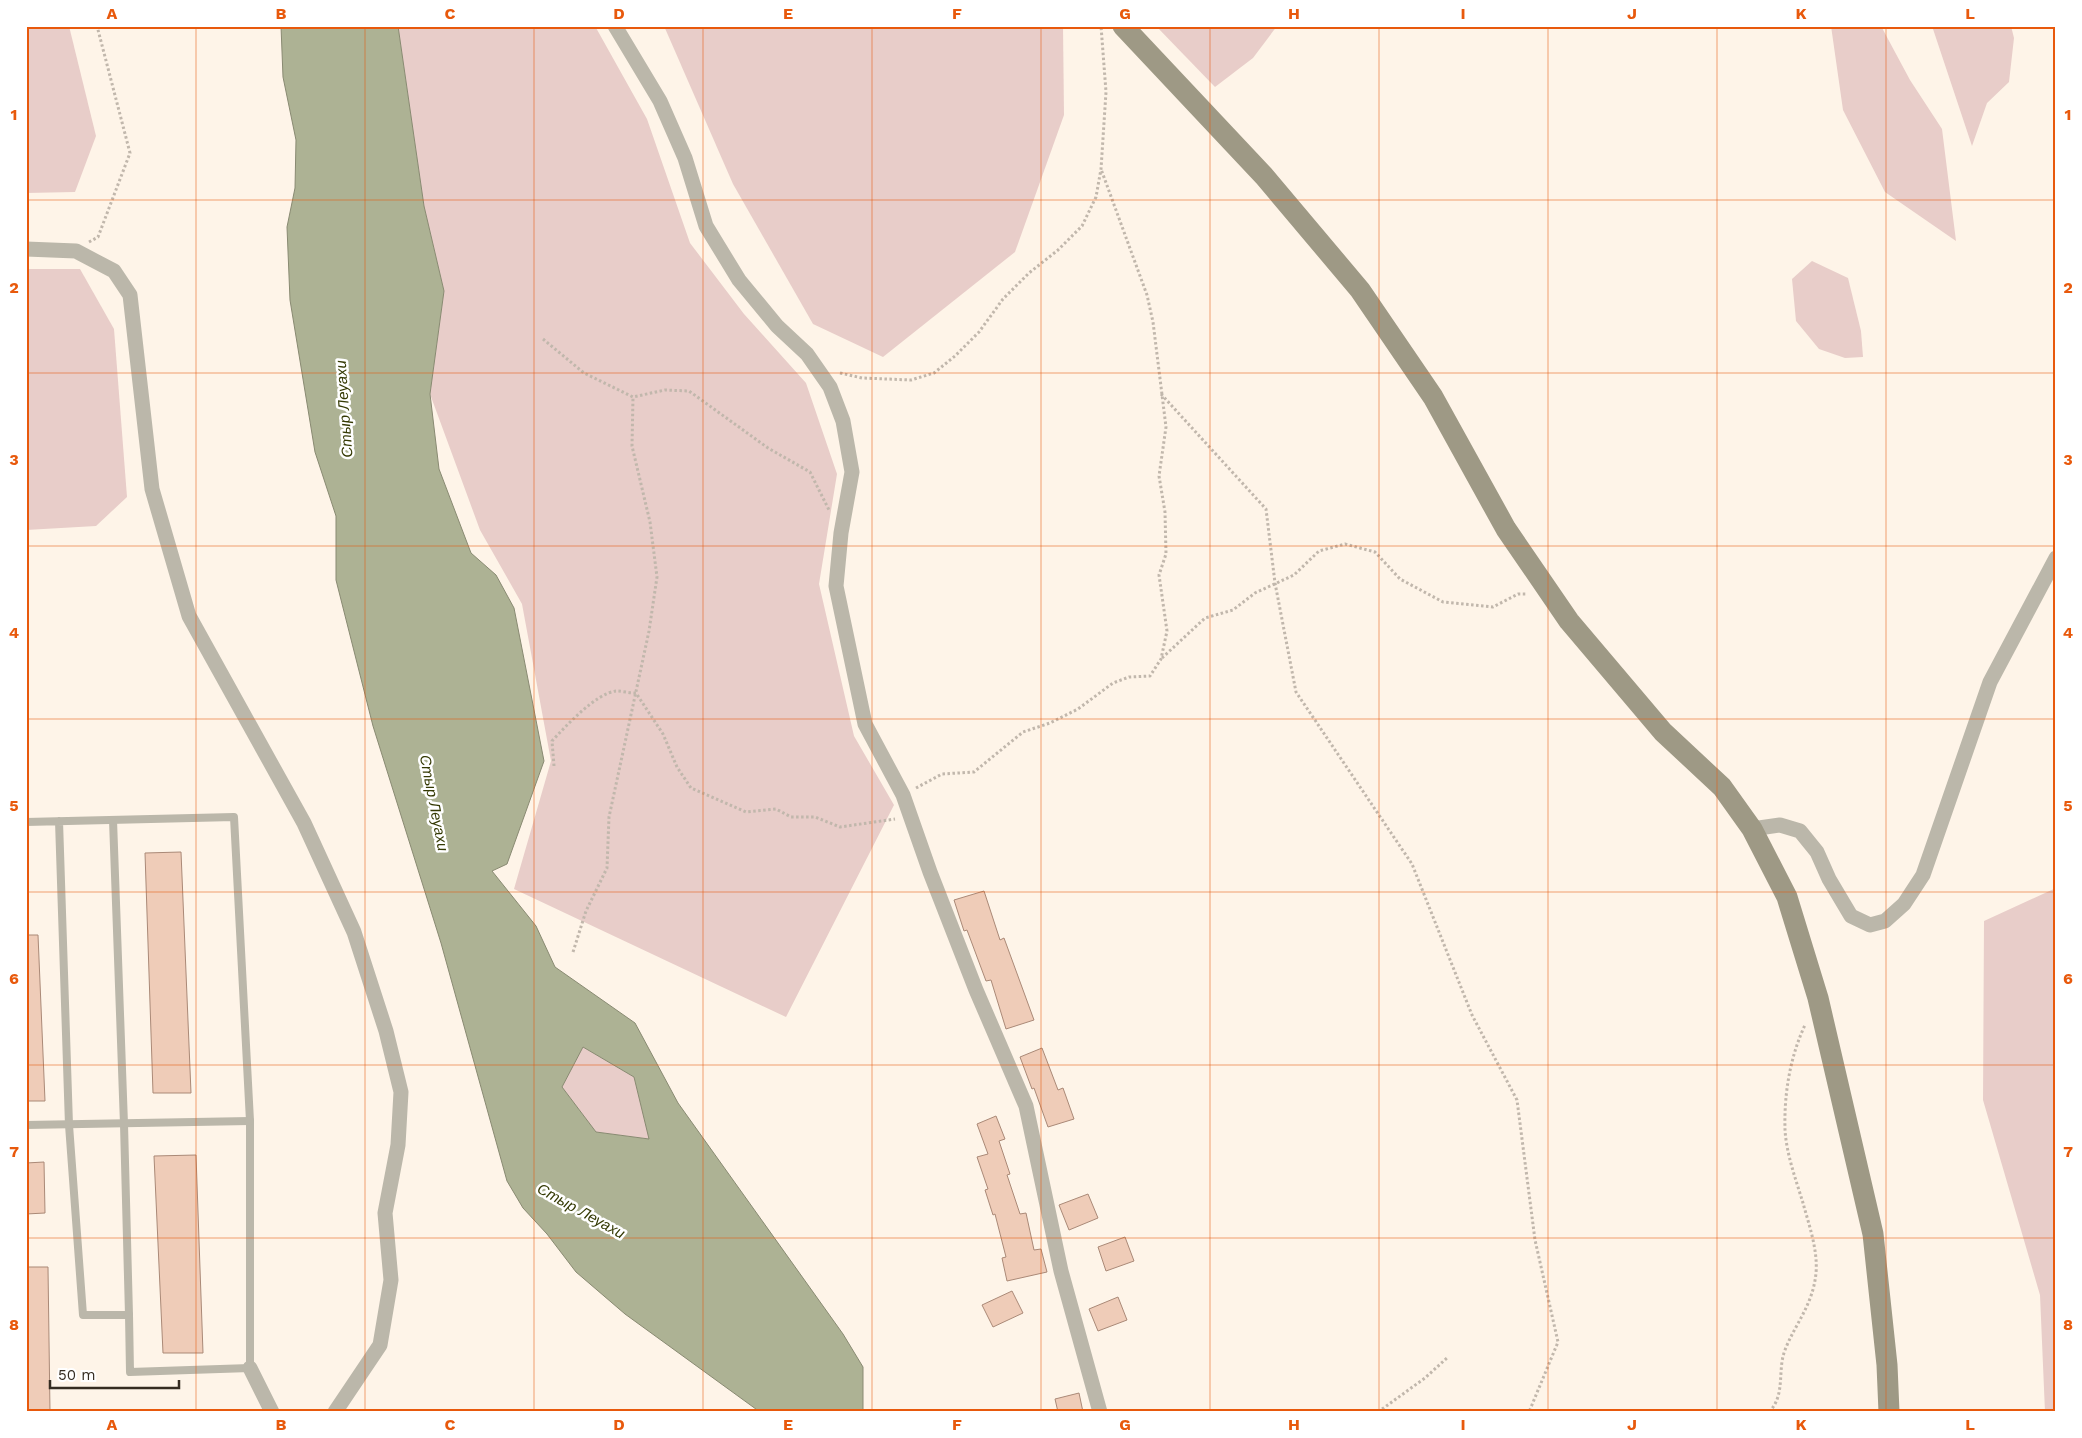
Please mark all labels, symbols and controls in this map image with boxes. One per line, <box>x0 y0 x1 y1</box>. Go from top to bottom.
text: A <box>107 4 118 23</box>
text: B <box>276 4 287 23</box>
text: C <box>445 4 456 23</box>
text: D <box>613 4 625 23</box>
text: E <box>783 4 793 23</box>
text: F <box>952 4 962 23</box>
text: G <box>1119 4 1131 23</box>
text: H <box>1288 4 1300 23</box>
text: I <box>1460 4 1466 23</box>
text: J <box>1627 4 1637 23</box>
text: K <box>1795 4 1807 23</box>
text: L <box>1965 4 1975 23</box>
text: 1 <box>11 105 17 124</box>
text: 1 <box>2065 105 2071 124</box>
text: 2 <box>9 278 19 297</box>
text: 2 <box>2063 278 2073 297</box>
water label: Стыр Леуахи <box>332 359 356 458</box>
text: 3 <box>9 450 19 469</box>
text: 3 <box>2063 450 2073 469</box>
text: 4 <box>9 623 19 642</box>
text: 4 <box>2063 623 2073 642</box>
water label: Стыр Леуахи <box>416 753 452 853</box>
text: 5 <box>9 796 19 815</box>
text: 5 <box>2063 796 2073 815</box>
text: 6 <box>9 969 19 988</box>
text: 6 <box>2063 969 2073 988</box>
text: 7 <box>9 1142 19 1161</box>
text: 7 <box>2063 1142 2073 1161</box>
water label: Стыр Леуахи <box>534 1179 629 1243</box>
text: 8 <box>9 1315 19 1334</box>
text: 8 <box>2063 1315 2073 1334</box>
scale bar <box>50 1358 179 1390</box>
text: 50 m <box>58 1366 95 1384</box>
text: A <box>107 1415 118 1434</box>
text: B <box>276 1415 287 1434</box>
text: C <box>445 1415 456 1434</box>
text: D <box>613 1415 625 1434</box>
text: E <box>783 1415 793 1434</box>
text: F <box>952 1415 962 1434</box>
text: G <box>1119 1415 1131 1434</box>
text: H <box>1288 1415 1300 1434</box>
text: I <box>1460 1415 1466 1434</box>
text: J <box>1627 1415 1637 1434</box>
text: K <box>1795 1415 1807 1434</box>
text: L <box>1965 1415 1975 1434</box>

